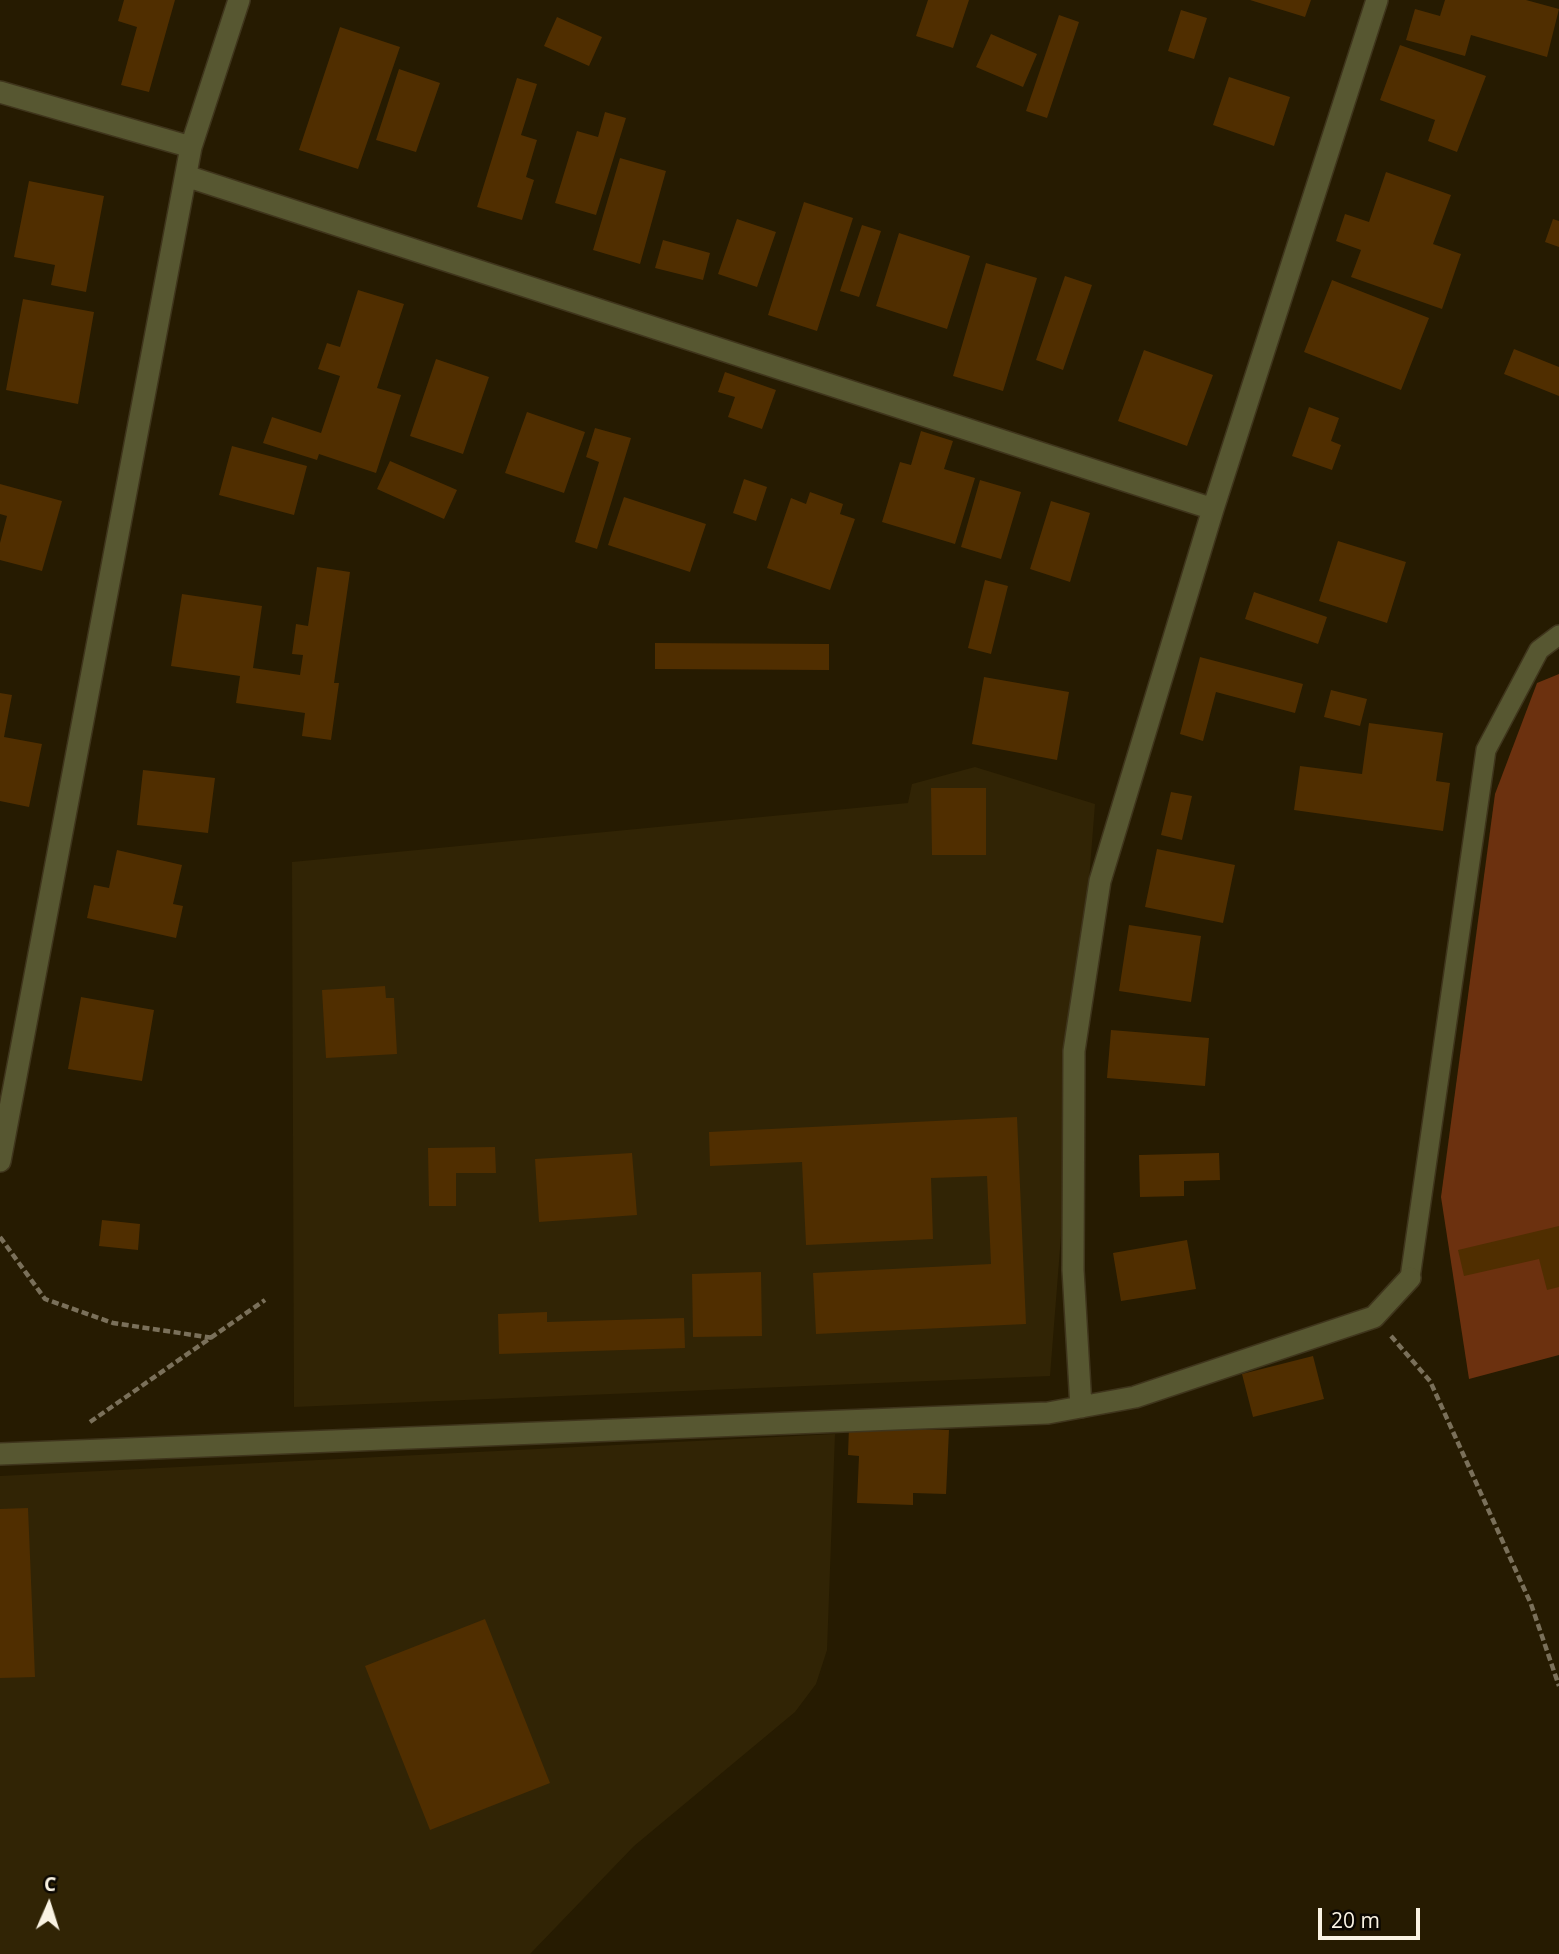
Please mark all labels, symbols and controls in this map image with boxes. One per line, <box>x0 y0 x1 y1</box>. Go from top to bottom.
north arrow <box>14 1870 84 1940</box>
text: С <box>43 1871 57 1897</box>
scale bar <box>1321 1895 1422 1939</box>
text: 20 m <box>1331 1906 1380 1934</box>

